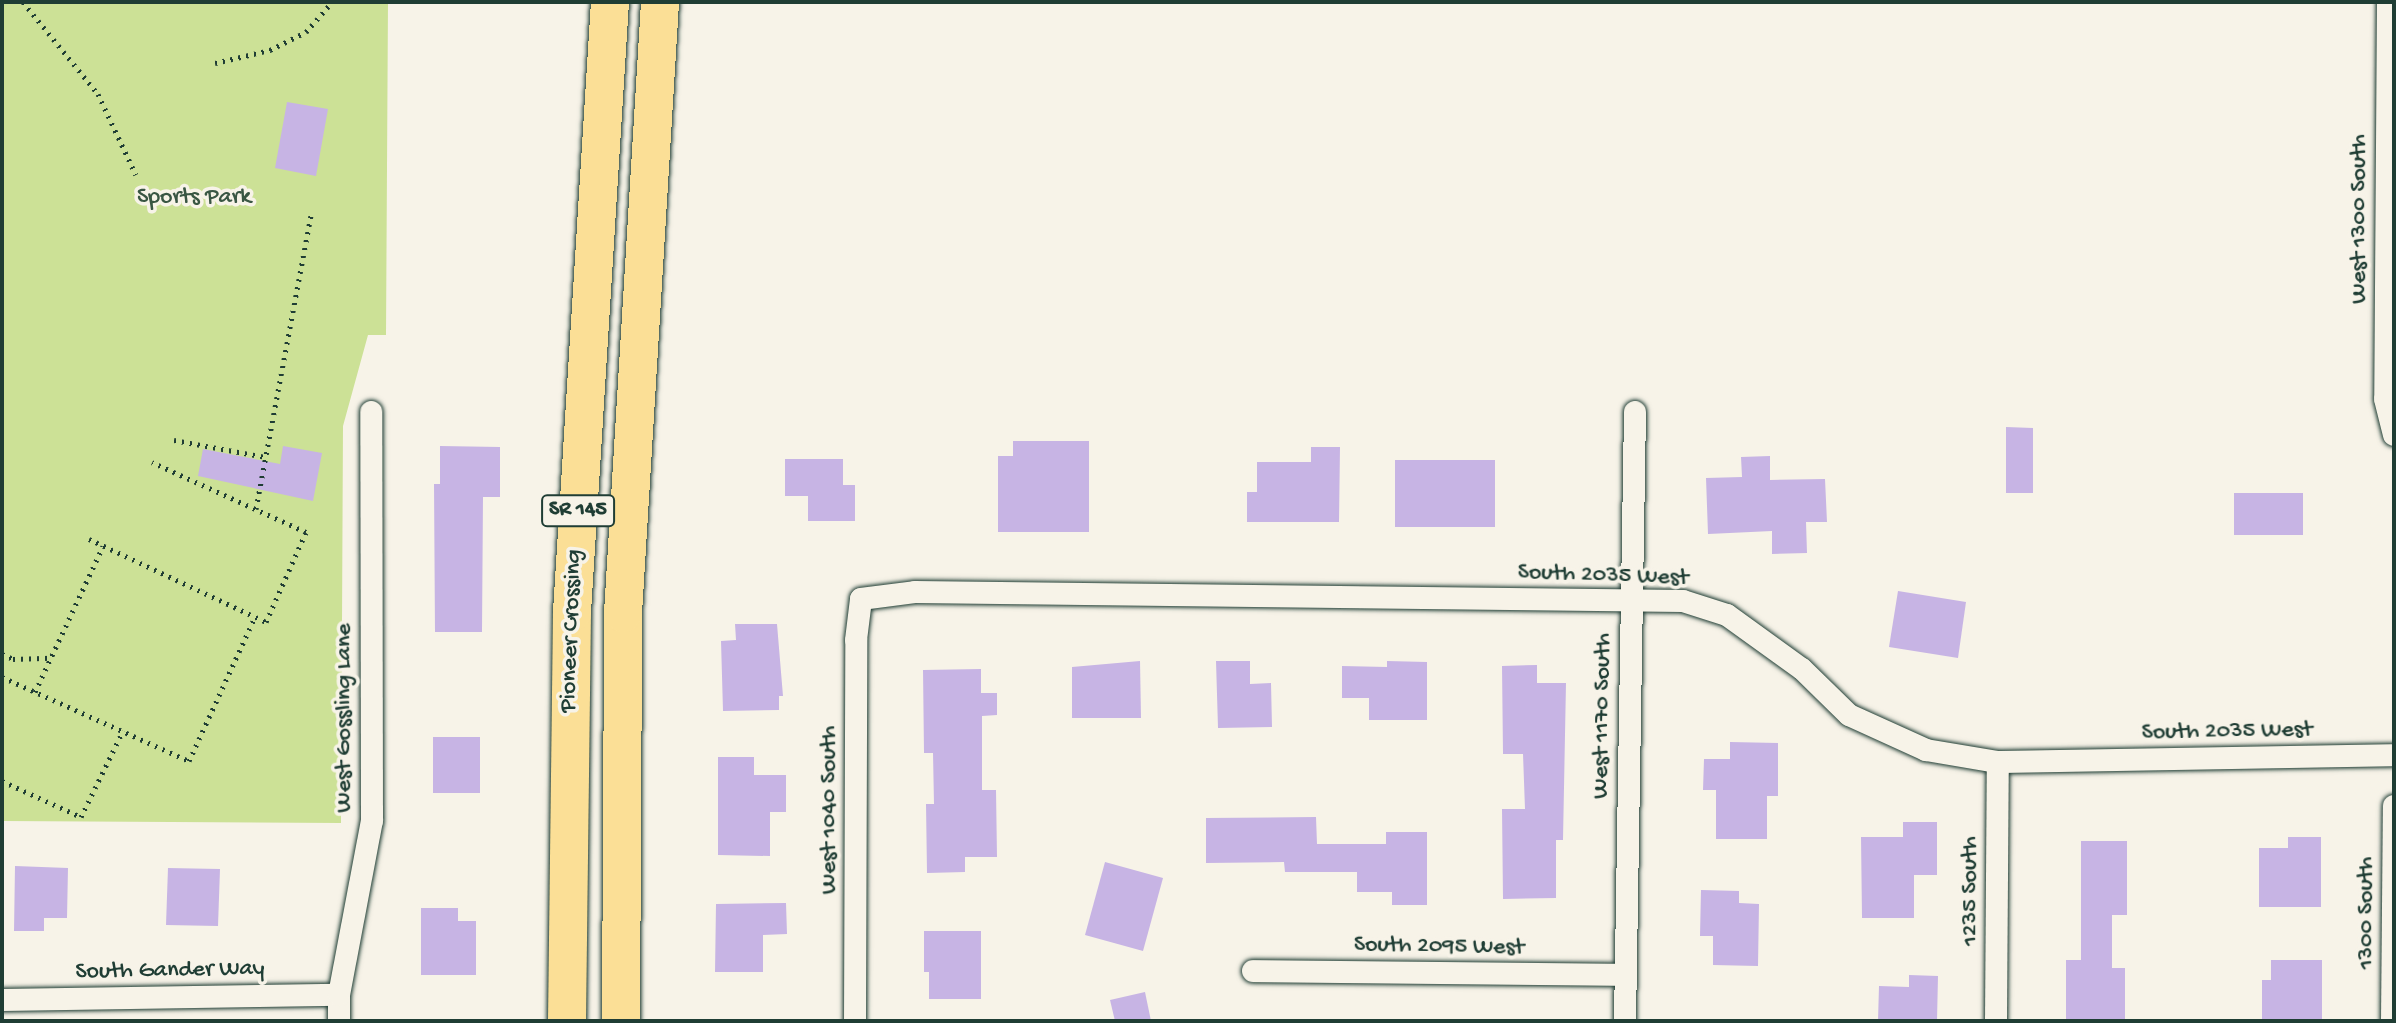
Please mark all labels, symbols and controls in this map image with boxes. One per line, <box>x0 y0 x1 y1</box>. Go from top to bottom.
street label: West 1300 South <box>2346 134 2374 304</box>
park label: Sports Park <box>137 184 251 212</box>
road number: SR 145 <box>540 493 616 529</box>
street label: Pioneer Crossing <box>555 549 589 713</box>
street label: South 2035 West <box>1517 559 1689 593</box>
street label: West Gossling Lane <box>331 623 359 813</box>
street label: West 1170 South <box>1587 633 1619 799</box>
street label: South 2035 West <box>2141 716 2313 748</box>
street label: West 1040 South <box>816 726 844 894</box>
street label: 1235 South <box>1957 836 1985 946</box>
street label: 1300 South <box>2353 857 2381 969</box>
street label: South 2095 West <box>1354 931 1524 963</box>
street label: South Gander Way <box>75 955 265 987</box>

